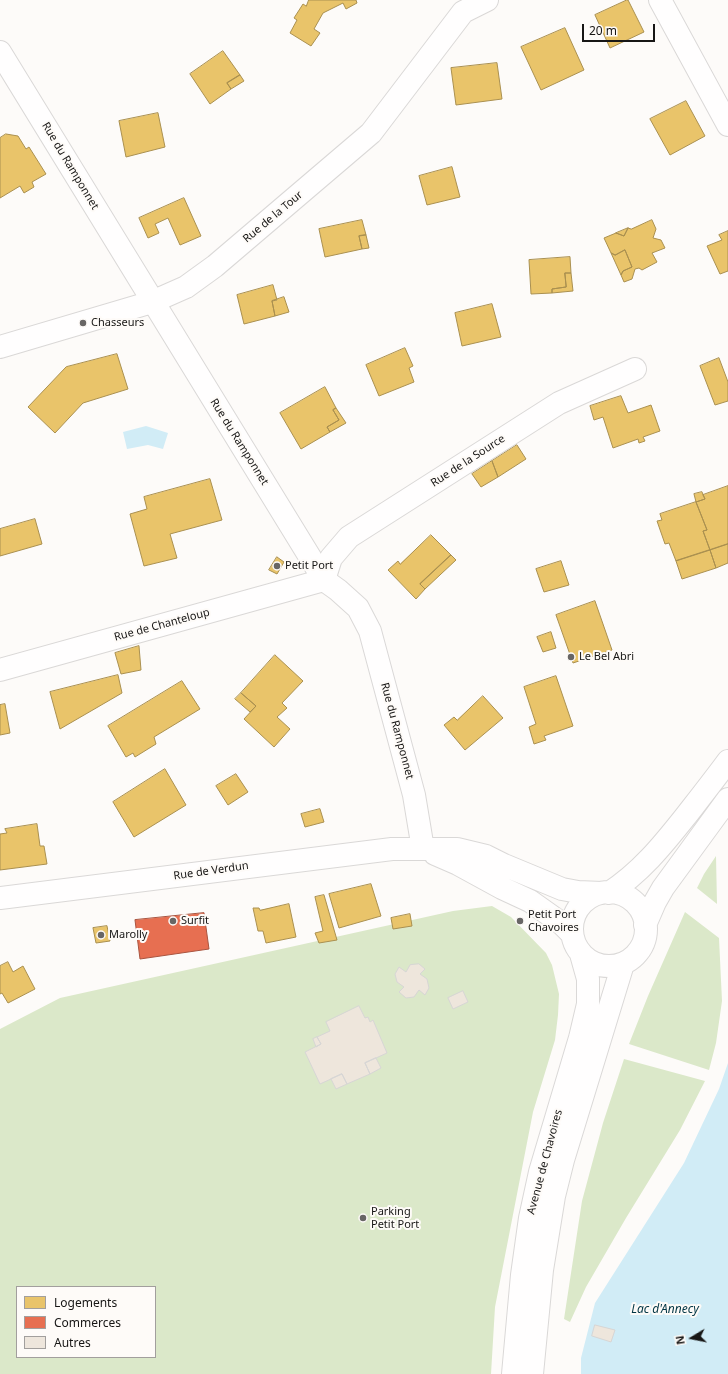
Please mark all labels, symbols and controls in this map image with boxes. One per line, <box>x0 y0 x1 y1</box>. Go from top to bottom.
scale bar <box>584 16 657 42</box>
text: 20 m <box>589 22 617 39</box>
street label: Rue du Ramponnet <box>39 120 101 212</box>
street label: Rue de la Tour <box>241 188 305 246</box>
place label: Chasseurs <box>91 316 144 330</box>
marker: Chasseurs <box>78 318 88 328</box>
street label: Rue du Ramponnet <box>207 396 271 488</box>
street label: Rue de la Source <box>428 432 508 490</box>
place label: Petit Port <box>285 559 333 573</box>
marker: Petit Port <box>272 561 282 571</box>
street label: Rue de Chanteloup <box>113 606 211 644</box>
place label: Le Bel Abri <box>579 650 634 664</box>
marker: Le Bel Abri <box>566 652 576 662</box>
street label: Rue du Ramponnet <box>378 681 416 781</box>
street label: Rue de Verdun <box>173 859 249 883</box>
place label: Petit Port Chavoires <box>528 908 579 934</box>
place label: Surfit <box>181 914 209 928</box>
marker: Surfit <box>168 916 178 926</box>
marker: Petit Port Chavoires <box>515 916 525 926</box>
place label: Marolly <box>109 928 147 942</box>
marker: Marolly <box>96 930 106 940</box>
street label: Avenue de Chavoires <box>525 1108 565 1216</box>
place label: Parking Petit Port <box>371 1205 419 1231</box>
marker: Parking Petit Port <box>358 1213 368 1223</box>
legend <box>16 1286 156 1358</box>
text: Logements <box>54 1294 117 1311</box>
water label: Lac d'Annecy <box>631 1303 699 1317</box>
text: Commerces <box>54 1314 121 1331</box>
north arrow <box>672 1318 712 1358</box>
text: Autres <box>54 1334 91 1351</box>
text: N <box>672 1334 688 1346</box>

